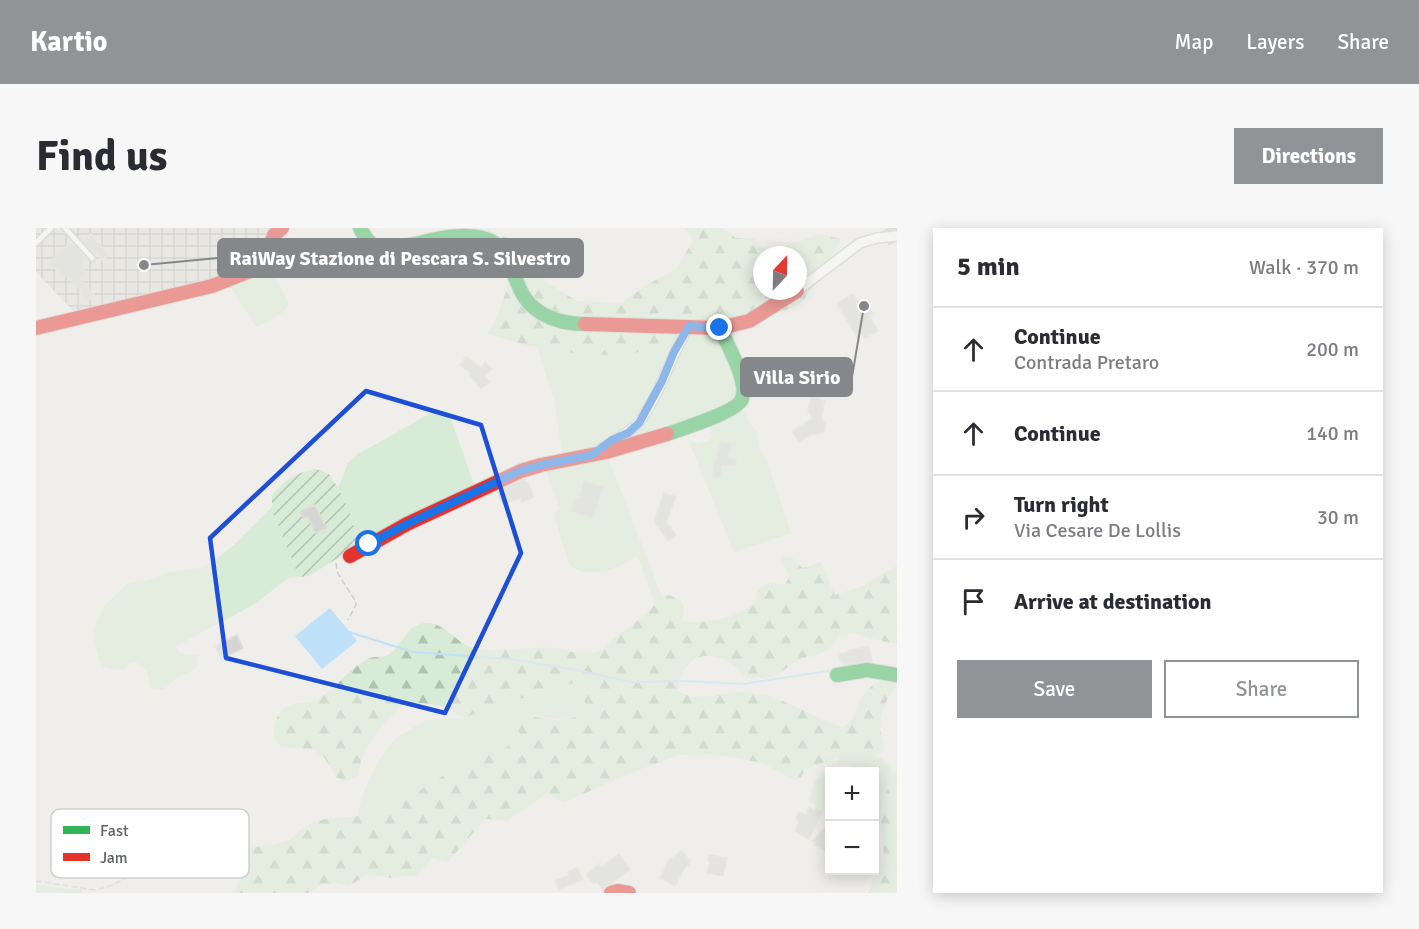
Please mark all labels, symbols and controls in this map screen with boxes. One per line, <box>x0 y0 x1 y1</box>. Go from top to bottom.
text: Kartio <box>30 25 107 59</box>
text: Map <box>1175 29 1213 55</box>
text: Layers <box>1246 29 1304 55</box>
text: Share <box>1337 29 1389 55</box>
button: Directions <box>1234 128 1383 184</box>
text: Find us <box>36 131 167 182</box>
callout: RaiWay Stazione di Pescara S. Silvestro <box>218 239 583 277</box>
text: RaiWay Stazione di Pescara S. Silvestro <box>229 246 571 271</box>
north arrow <box>753 246 807 300</box>
text: 5 min <box>957 251 1020 283</box>
text: Walk · 370 m <box>1249 255 1359 280</box>
route end <box>706 314 732 340</box>
text: Continue <box>1014 323 1101 350</box>
icon: ahead <box>957 333 990 366</box>
text: 200 m <box>1306 337 1359 362</box>
text: Contrada Pretaro <box>1014 350 1159 375</box>
callout: Villa Sirio <box>741 358 852 396</box>
text: Villa Sirio <box>754 365 840 390</box>
icon: ahead <box>957 417 990 450</box>
text: Continue <box>1014 420 1101 447</box>
text: 140 m <box>1306 421 1359 446</box>
text: Turn right <box>1014 491 1109 518</box>
icon: right <box>957 501 990 534</box>
text: 30 m <box>1317 505 1359 530</box>
text: Via Cesare De Lollis <box>1014 518 1181 543</box>
route start <box>355 530 381 556</box>
icon: arrive <box>957 585 990 618</box>
text: Arrive at destination <box>1014 588 1211 615</box>
button: Save <box>957 660 1152 718</box>
button: Share <box>1164 660 1359 718</box>
map controls <box>825 767 879 875</box>
button: + <box>825 767 879 821</box>
legend <box>51 809 249 878</box>
text: Fast <box>100 821 129 841</box>
button: − <box>825 821 879 875</box>
text: Jam <box>100 848 128 868</box>

